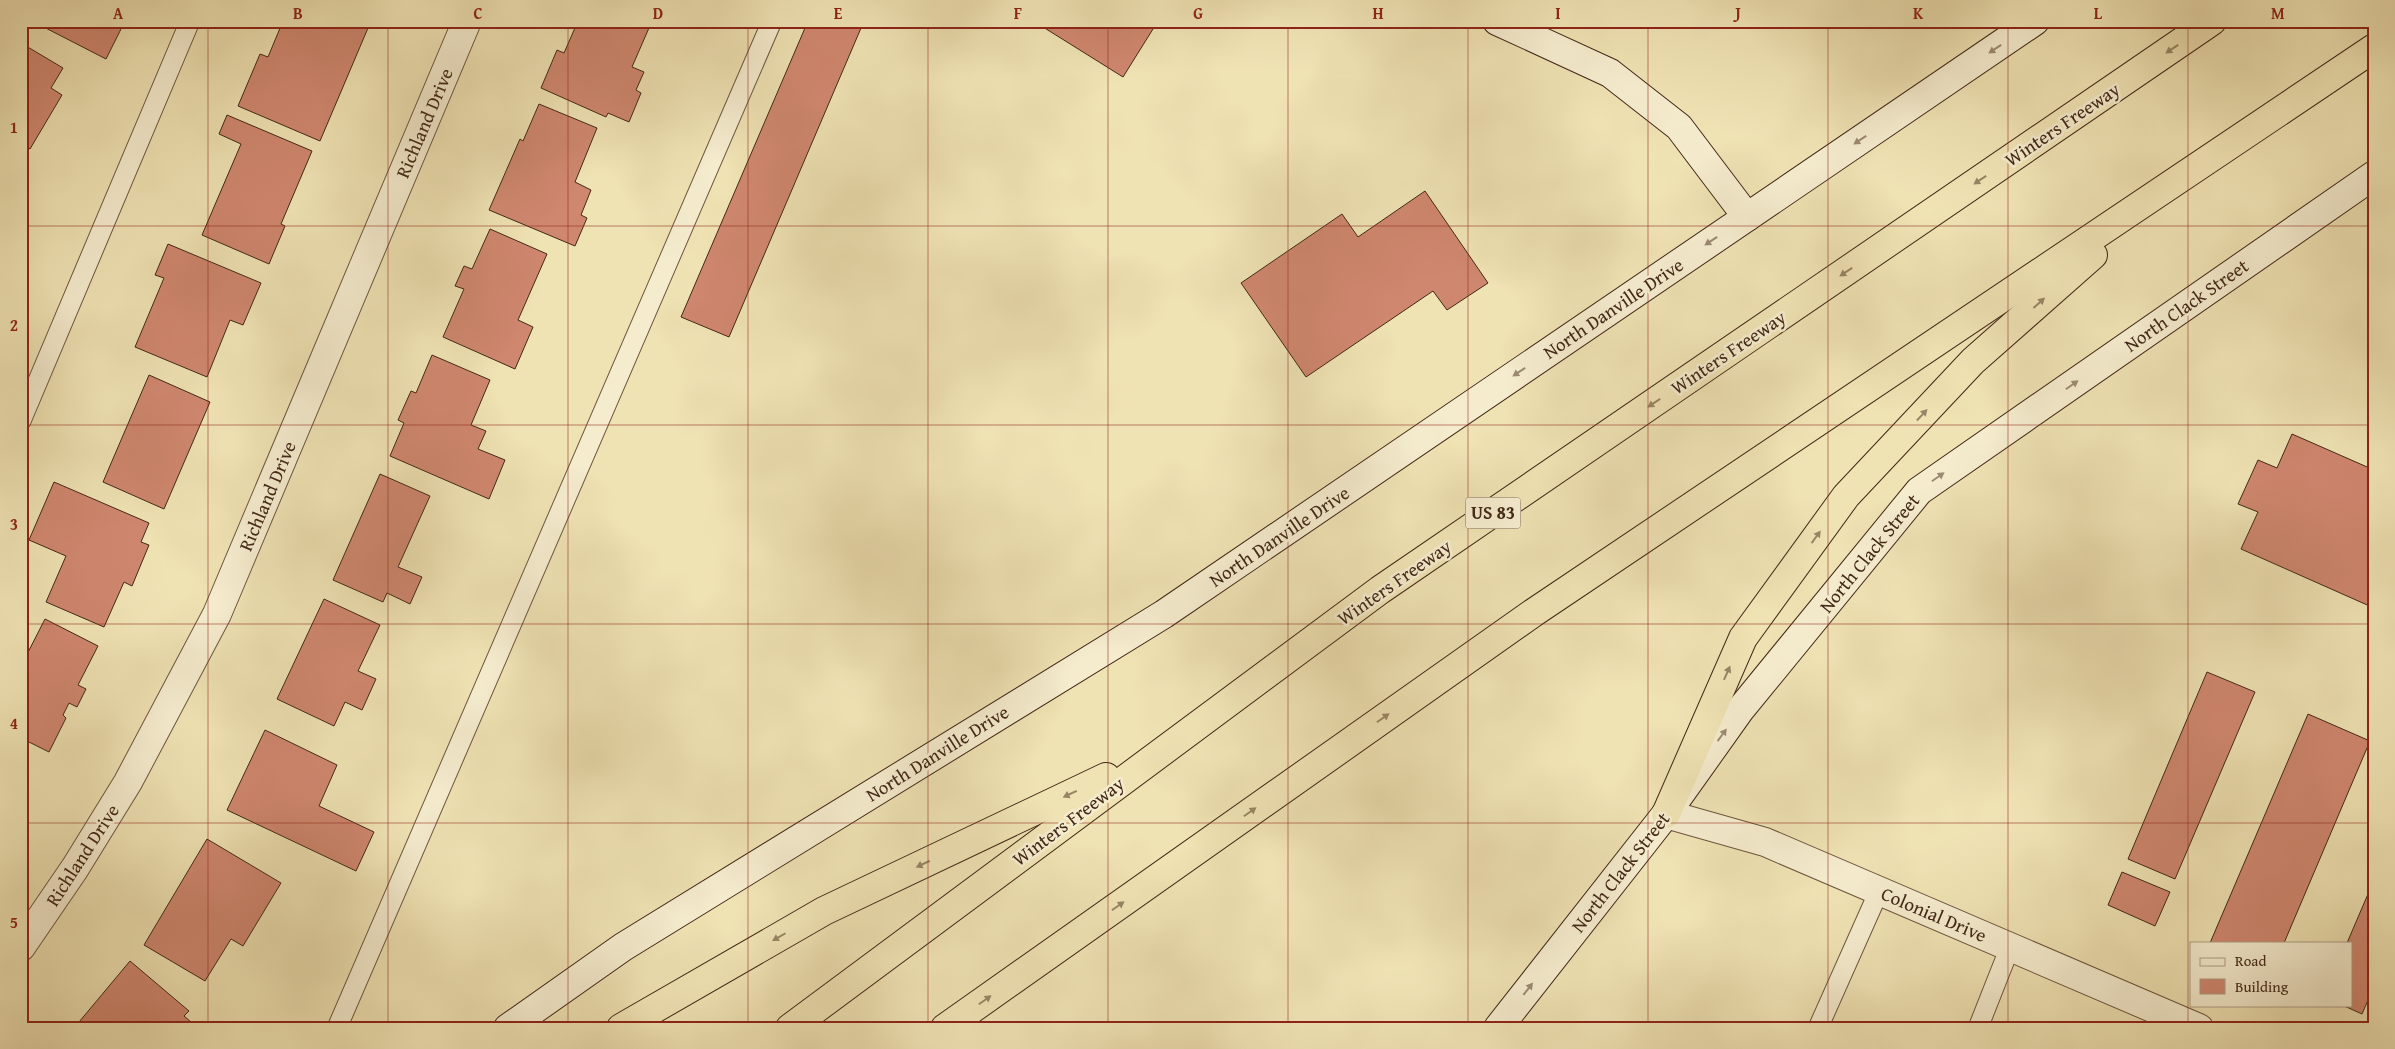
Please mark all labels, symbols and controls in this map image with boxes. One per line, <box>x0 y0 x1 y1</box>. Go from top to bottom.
text: A <box>113 1 124 25</box>
text: B <box>293 1 303 25</box>
text: C <box>473 1 483 25</box>
text: D <box>653 1 663 25</box>
text: E <box>834 1 843 25</box>
text: F <box>1014 1 1022 25</box>
text: G <box>1193 1 1203 25</box>
text: H <box>1372 1 1384 25</box>
text: I <box>1555 1 1561 25</box>
text: J <box>1732 1 1741 25</box>
text: K <box>1913 1 1924 25</box>
text: L <box>2094 1 2103 25</box>
text: M <box>2271 1 2285 25</box>
one-way arrow <box>1988 44 2001 54</box>
one-way arrow <box>2165 44 2179 54</box>
street label: Richland Drive <box>388 64 460 182</box>
street label: Winters Freeway <box>1999 75 2126 173</box>
text: 1 <box>10 115 18 139</box>
one-way arrow <box>1853 135 1867 145</box>
one-way arrow <box>1973 175 1987 185</box>
one-way arrow <box>1704 236 1718 246</box>
street label: North Danville Drive <box>1537 251 1689 365</box>
street label: North Clack Street <box>2118 251 2254 358</box>
one-way arrow <box>1839 267 1853 277</box>
one-way arrow <box>2033 297 2046 308</box>
street label: Winters Freeway <box>1665 303 1792 401</box>
text: 2 <box>10 313 18 337</box>
one-way arrow <box>1512 367 1526 377</box>
one-way arrow <box>2065 380 2079 390</box>
one-way arrow <box>1647 398 1661 408</box>
one-way arrow <box>1916 409 1928 421</box>
street label: Richland Drive <box>231 437 303 555</box>
one-way arrow <box>1932 472 1945 482</box>
street label: North Danville Drive <box>1203 479 1355 593</box>
street label: North Clack Street <box>1812 487 1926 619</box>
road number: US 83 <box>1466 498 1520 528</box>
text: 3 <box>10 512 18 536</box>
one-way arrow <box>1810 531 1820 544</box>
street label: Winters Freeway <box>1331 532 1457 632</box>
one-way arrow <box>1724 666 1732 680</box>
street label: North Danville Drive <box>860 698 1014 808</box>
text: 4 <box>10 711 18 735</box>
one-way arrow <box>1376 713 1389 724</box>
one-way arrow <box>1717 728 1727 742</box>
street label: Winters Freeway <box>1006 769 1130 872</box>
one-way arrow <box>1063 790 1077 798</box>
street label: Richland Drive <box>38 798 126 912</box>
street label: North Clack Street <box>1564 806 1676 938</box>
one-way arrow <box>1244 807 1257 817</box>
one-way arrow <box>916 859 931 868</box>
street label: Colonial Drive <box>1877 879 1991 949</box>
one-way arrow <box>1111 901 1125 911</box>
text: 5 <box>10 910 18 934</box>
one-way arrow <box>772 932 785 941</box>
legend <box>2190 942 2352 1006</box>
text: Road <box>2235 950 2266 971</box>
text: Building <box>2235 976 2289 997</box>
one-way arrow <box>1522 983 1533 996</box>
one-way arrow <box>978 995 992 1005</box>

